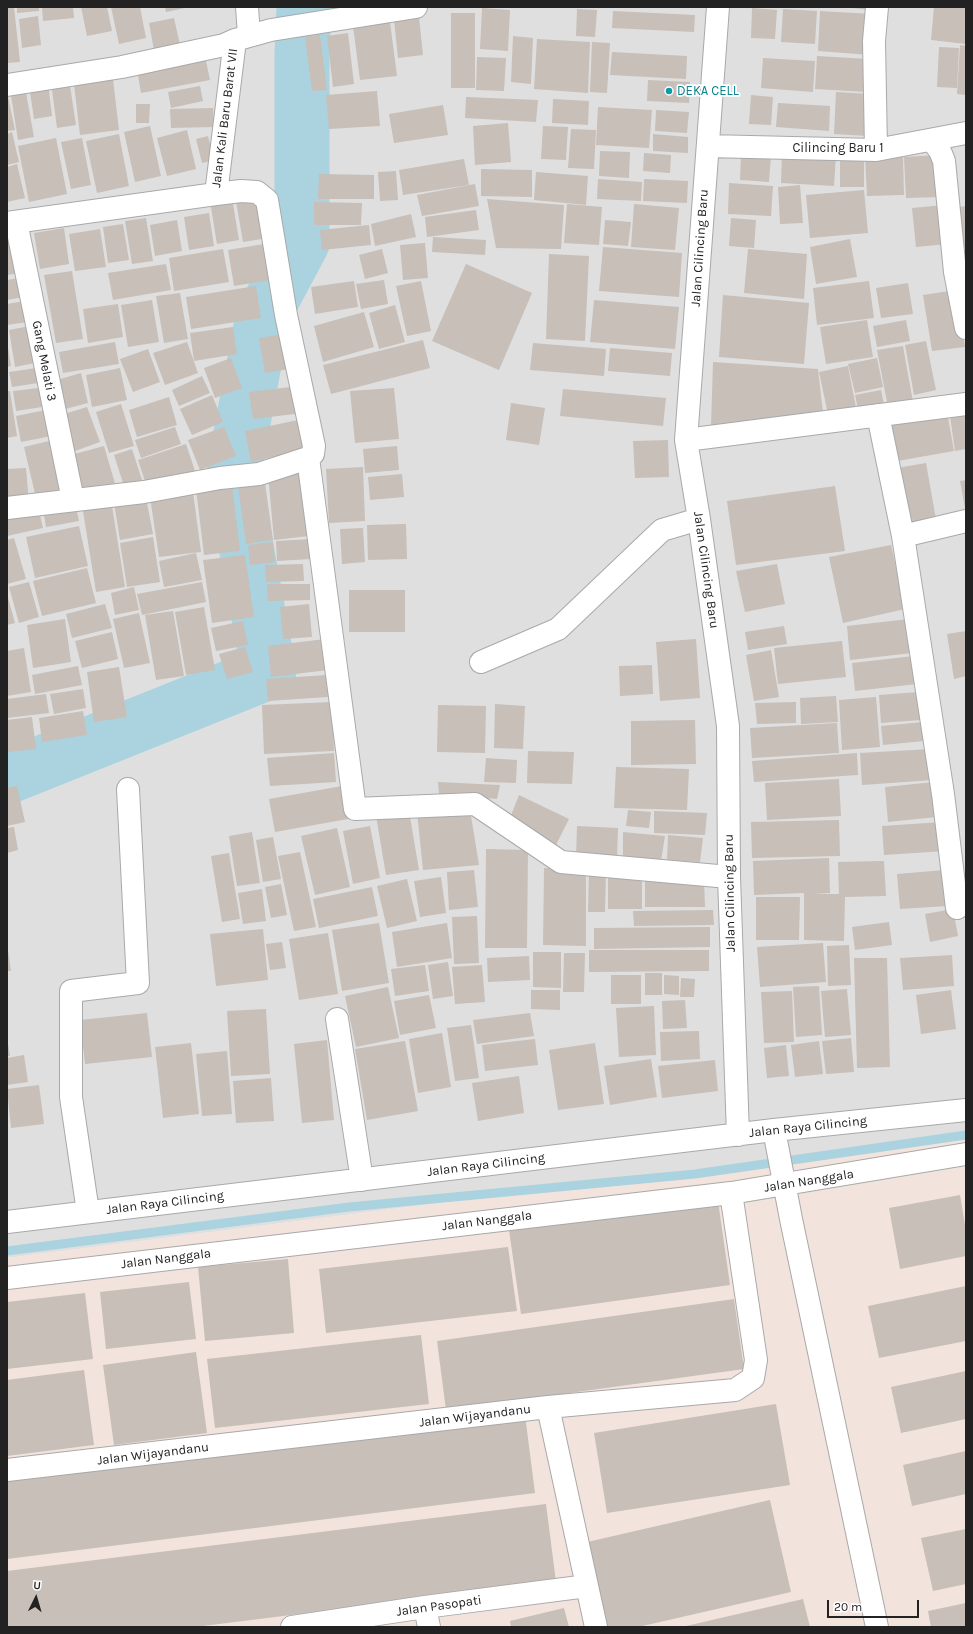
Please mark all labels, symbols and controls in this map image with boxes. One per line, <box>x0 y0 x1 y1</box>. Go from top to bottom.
street label: Jalan Kali Baru Barat VII <box>209 47 241 189</box>
place label: DEKA CELL <box>677 83 739 99</box>
marker: DEKA CELL <box>664 86 674 96</box>
street label: Cilincing Baru 1 <box>792 140 884 156</box>
street label: Jalan Cilincing Baru <box>688 189 712 307</box>
street label: Gang Melati 3 <box>29 319 59 403</box>
street label: Jalan Cilincing Baru <box>690 510 722 630</box>
street label: Jalan Cilincing Baru <box>721 834 739 952</box>
street label: Jalan Raya Cilincing <box>748 1113 868 1141</box>
street label: Jalan Raya Cilincing <box>426 1150 546 1180</box>
street label: Jalan Nanggala <box>763 1166 855 1196</box>
street label: Jalan Raya Cilincing <box>105 1188 225 1218</box>
street label: Jalan Nanggala <box>441 1208 533 1234</box>
street label: Jalan Nanggala <box>120 1246 212 1272</box>
street label: Jalan Wijayandanu <box>418 1401 532 1431</box>
street label: Jalan Wijayandanu <box>96 1439 210 1469</box>
north arrow <box>16 1578 56 1618</box>
text: U <box>33 1579 41 1592</box>
street label: Jalan Pasopati <box>395 1592 483 1620</box>
scale bar <box>829 1592 921 1618</box>
text: 20 m <box>834 1600 862 1614</box>

